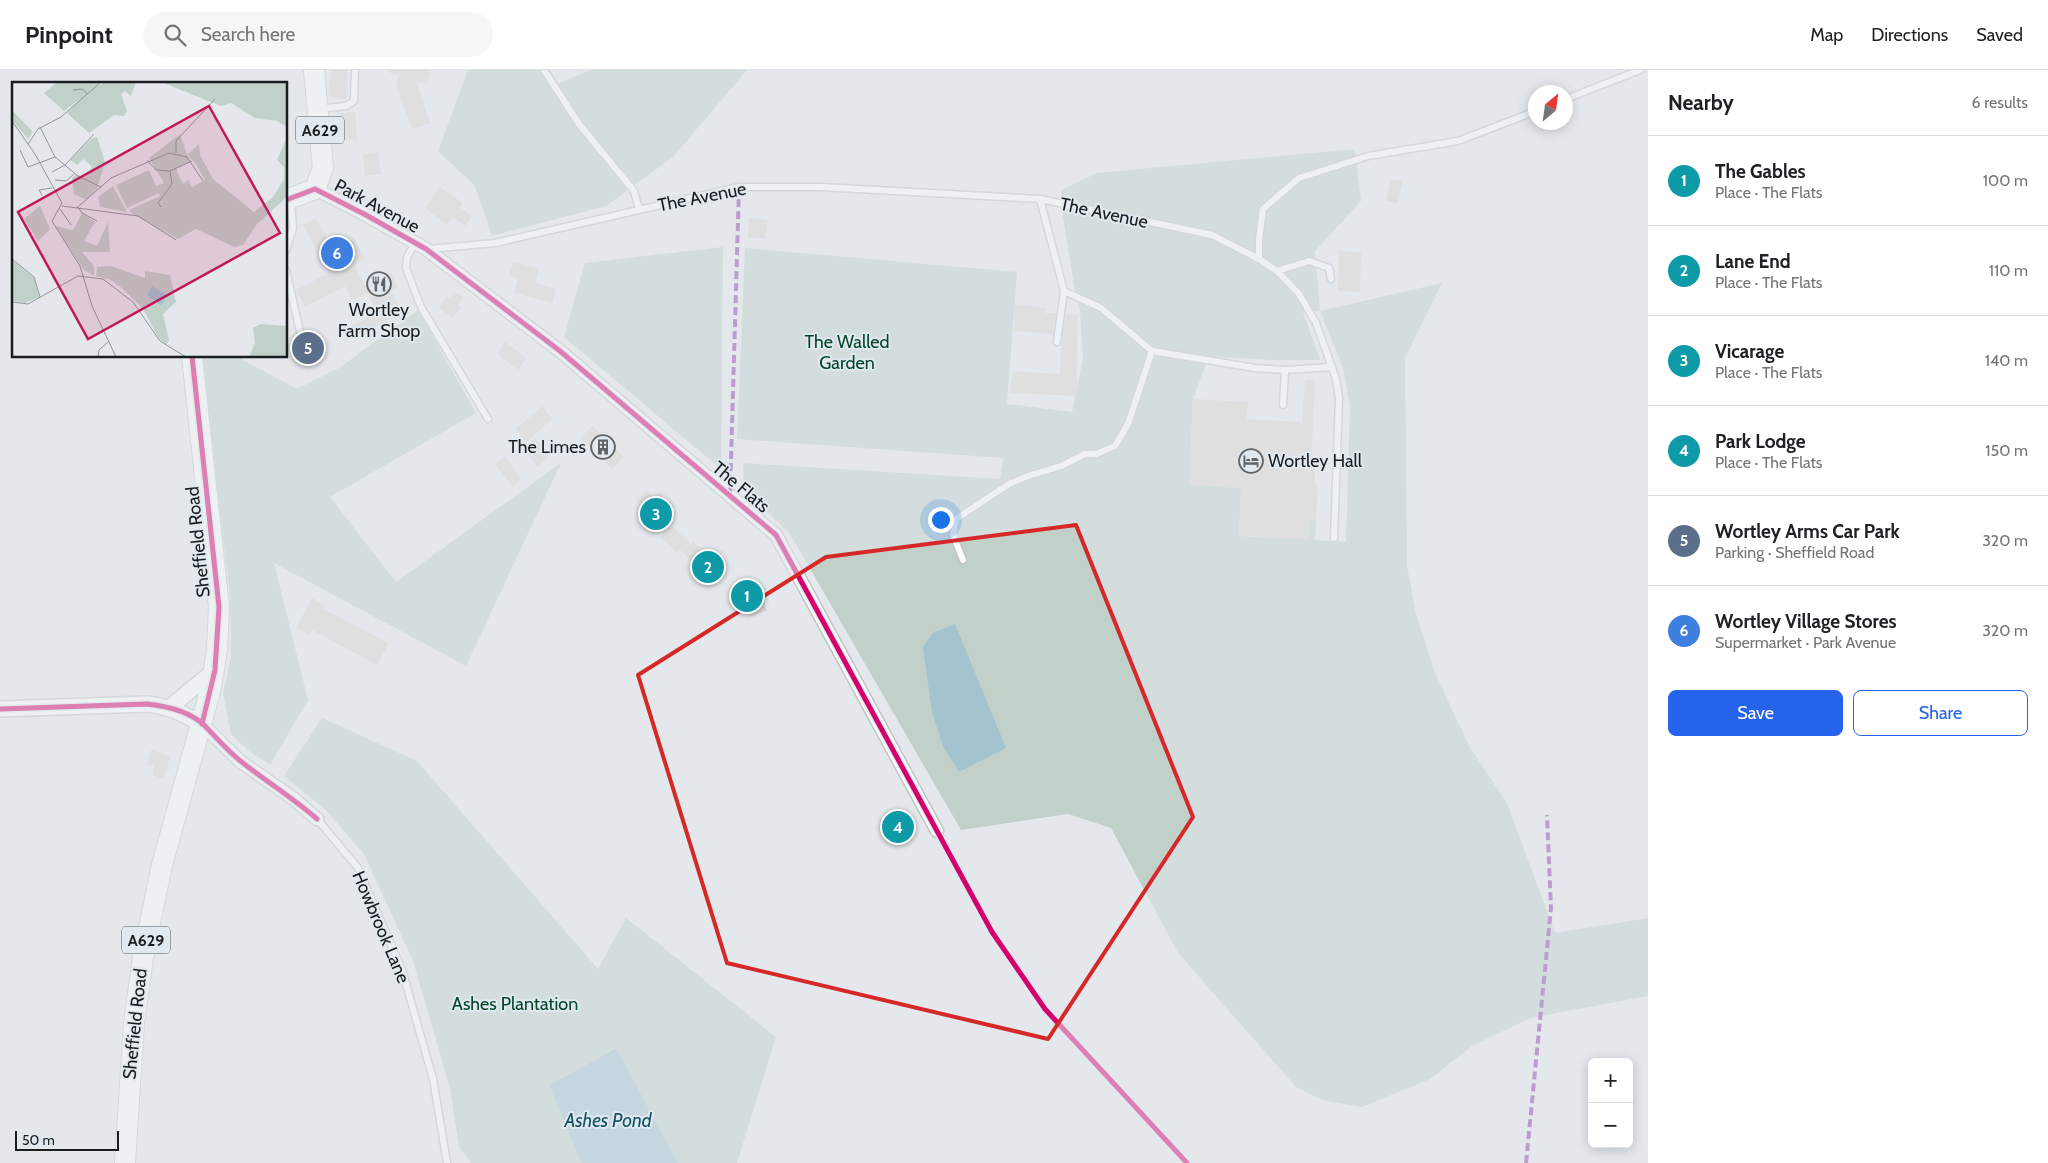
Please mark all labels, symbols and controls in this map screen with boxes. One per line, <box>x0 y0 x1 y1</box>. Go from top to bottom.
search box <box>143 12 493 57</box>
text: Pinpoint <box>25 20 113 49</box>
icon: search <box>161 21 189 49</box>
text: Search here <box>201 23 295 46</box>
text: Map <box>1810 24 1843 46</box>
text: Directions <box>1871 24 1948 46</box>
text: Saved <box>1976 24 2023 46</box>
inset map <box>12 82 288 358</box>
north arrow <box>1528 85 1573 130</box>
text: Nearby <box>1668 90 1734 115</box>
text: 6 results <box>1972 93 2028 112</box>
road number: A629 <box>296 116 344 144</box>
text: The Gables <box>1715 160 1806 183</box>
text: 1 <box>1681 171 1687 190</box>
text: 100 m <box>1983 171 2028 190</box>
street label: Park Avenue <box>331 174 423 238</box>
street label: The Avenue <box>656 178 748 216</box>
text: Place · The Flats <box>1715 183 1822 202</box>
street label: The Avenue <box>1058 193 1150 233</box>
pin: 6 <box>321 234 353 272</box>
text: Lane End <box>1715 250 1791 273</box>
text: 2 <box>1680 261 1688 280</box>
text: 110 m <box>1989 261 2028 280</box>
restaurant icon: Wortley Farm Shop <box>366 271 392 297</box>
text: Place · The Flats <box>1715 273 1822 292</box>
place label: Wortley Farm Shop <box>338 299 420 342</box>
pin: 5 <box>292 329 324 367</box>
park label: The Walled Garden <box>804 331 890 374</box>
text: Vicarage <box>1715 340 1784 363</box>
text: 3 <box>1680 351 1688 370</box>
text: 140 m <box>1985 351 2028 370</box>
text: Place · The Flats <box>1715 363 1822 382</box>
text: Park Lodge <box>1715 430 1806 453</box>
building icon: The Limes <box>590 434 616 460</box>
place label: The Limes <box>508 436 586 458</box>
text: 4 <box>1679 441 1689 460</box>
text: 150 m <box>1985 441 2028 460</box>
hotel icon: Wortley Hall <box>1238 448 1264 474</box>
place label: Wortley Hall <box>1268 450 1363 472</box>
text: Place · The Flats <box>1715 453 1822 472</box>
street label: The Flats <box>708 457 774 517</box>
street label: Sheffield Road <box>181 485 215 599</box>
pin: 3 <box>640 495 672 533</box>
your location <box>928 507 954 533</box>
text: Wortley Arms Car Park <box>1715 520 1900 543</box>
text: 5 <box>1680 531 1688 550</box>
text: 320 m <box>1982 531 2028 550</box>
text: Parking · Sheffield Road <box>1715 543 1874 562</box>
pin: 2 <box>692 548 724 586</box>
pin: 1 <box>731 577 763 615</box>
text: Wortley Village Stores <box>1715 610 1897 633</box>
text: 6 <box>1680 621 1689 640</box>
text: 320 m <box>1982 621 2028 640</box>
text: Supermarket · Park Avenue <box>1715 633 1896 652</box>
button: Save <box>1668 690 1843 736</box>
button: Share <box>1853 690 2028 736</box>
pin: 4 <box>882 808 914 846</box>
street label: Howbrook Lane <box>348 868 414 986</box>
road number: A629 <box>122 926 170 954</box>
street label: Sheffield Road <box>118 967 152 1081</box>
park label: Ashes Plantation <box>452 993 578 1015</box>
map controls <box>1588 1058 1633 1148</box>
button: + <box>1588 1058 1633 1103</box>
button: − <box>1588 1103 1633 1148</box>
water label: Ashes Pond <box>563 1109 653 1132</box>
scale bar <box>15 1128 119 1151</box>
text: 50 m <box>22 1131 55 1149</box>

